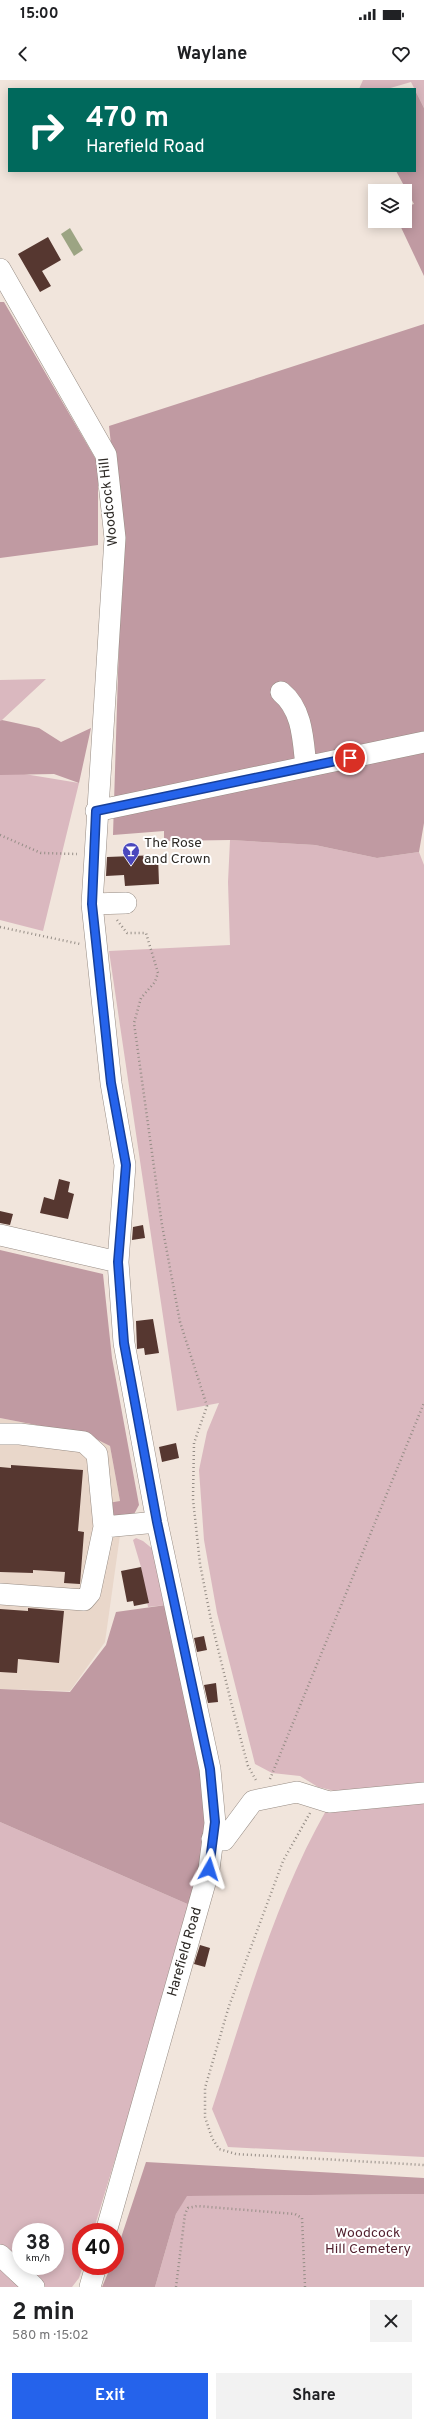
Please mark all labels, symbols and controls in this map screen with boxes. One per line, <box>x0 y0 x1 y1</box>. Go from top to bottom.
text: 15:00 <box>20 5 59 24</box>
icon: back <box>12 43 34 65</box>
text: Waylane <box>177 43 247 66</box>
icon: heart <box>390 43 412 65</box>
text: 470 m <box>86 101 169 137</box>
icon: right <box>20 104 72 156</box>
text: Harefield Road <box>86 136 205 159</box>
map controls <box>368 184 412 228</box>
button: layers <box>368 184 412 228</box>
street label: Woodcock Hill <box>96 457 122 547</box>
pin <box>333 741 367 775</box>
icon: arrive <box>339 747 361 769</box>
place label: The Rose and Crown <box>144 835 211 868</box>
bar icon: The Rose and Crown <box>121 841 141 866</box>
position arrow <box>188 1848 230 1890</box>
street label: Harefield Road <box>164 1905 206 1999</box>
speed limit sign: 40 <box>72 2223 124 2275</box>
park label: Woodcock Hill Cemetery <box>325 2225 411 2258</box>
text: 38 <box>26 2231 50 2257</box>
text: km/h <box>26 2252 50 2265</box>
text: 2 min <box>12 2298 75 2328</box>
button: close <box>370 2300 412 2342</box>
text: 580 m · 15:02 <box>12 2328 89 2344</box>
button: Exit <box>12 2373 208 2419</box>
button: Share <box>216 2373 412 2419</box>

